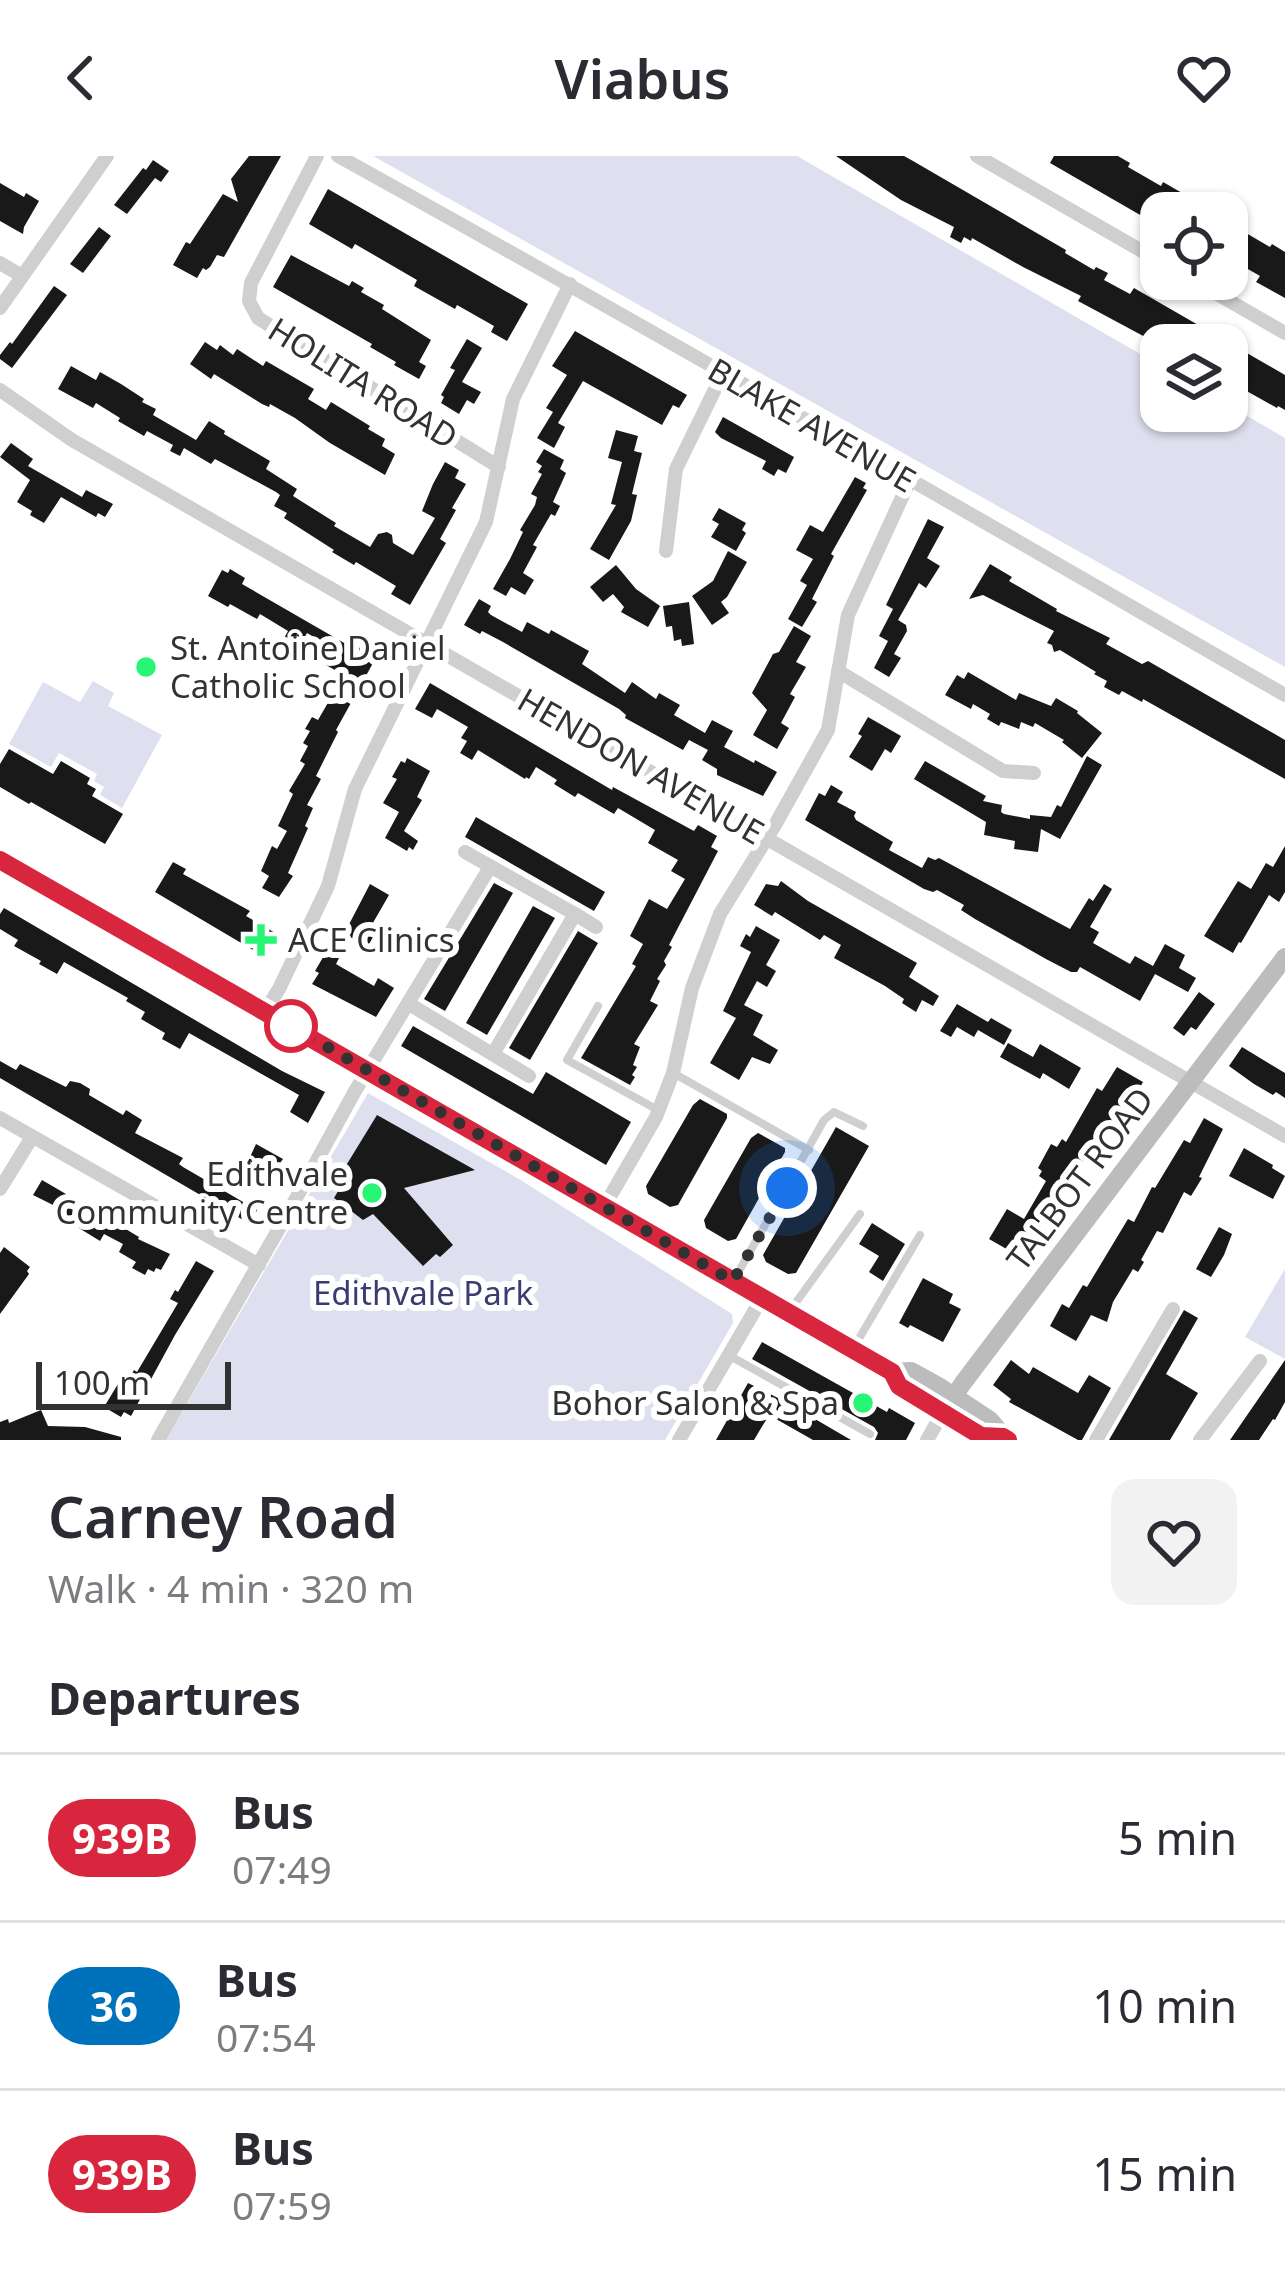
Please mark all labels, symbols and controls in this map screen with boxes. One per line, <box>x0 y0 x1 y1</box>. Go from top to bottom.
text: Viabus <box>555 41 730 115</box>
icon: back <box>48 45 114 111</box>
icon: heart <box>1171 45 1237 111</box>
map controls <box>1140 192 1248 432</box>
button: locate <box>1140 192 1248 300</box>
street label: HOLITA ROAD <box>260 306 466 459</box>
button: layers <box>1140 324 1248 432</box>
street label: BLAKE AVENUE <box>700 347 924 502</box>
place label: St. Antoine Daniel Catholic School <box>170 625 446 708</box>
marker: St. Antoine Daniel Catholic School <box>133 654 159 680</box>
street label: HENDON AVENUE <box>510 677 772 854</box>
place label: ACE Clinics <box>288 917 455 962</box>
marker: ACE Clinics <box>245 924 277 956</box>
unlabelled marker <box>266 1001 316 1051</box>
street label: TALBOT ROAD <box>996 1078 1163 1279</box>
place label: Edithvale Community Centre <box>55 1151 348 1234</box>
your location <box>757 1158 817 1218</box>
marker: Edithvale Community Centre <box>359 1180 385 1206</box>
park label: Edithvale Park <box>313 1270 533 1315</box>
scale bar <box>36 1356 231 1409</box>
text: 100 m <box>54 1360 150 1405</box>
place label: Bohor Salon & Spa <box>551 1380 839 1425</box>
marker: Bohor Salon & Spa <box>850 1390 876 1416</box>
text: Carney Road <box>48 1477 398 1555</box>
button: heart <box>1111 1479 1237 1605</box>
text: Walk · 4 min · 320 m <box>48 1561 414 1614</box>
text: Departures <box>48 1667 301 1728</box>
text: Bus <box>232 1781 314 1842</box>
text: 5 min <box>1118 1807 1237 1868</box>
text: 939B <box>72 1809 172 1866</box>
text: 07:49 <box>232 1842 332 1895</box>
text: Bus <box>216 1949 298 2010</box>
text: 10 min <box>1092 1975 1237 2036</box>
text: 36 <box>90 1977 138 2034</box>
text: 07:54 <box>216 2010 316 2063</box>
text: Bus <box>232 2117 314 2178</box>
text: 15 min <box>1092 2143 1237 2204</box>
text: 939B <box>72 2145 172 2202</box>
text: 07:59 <box>232 2178 332 2231</box>

